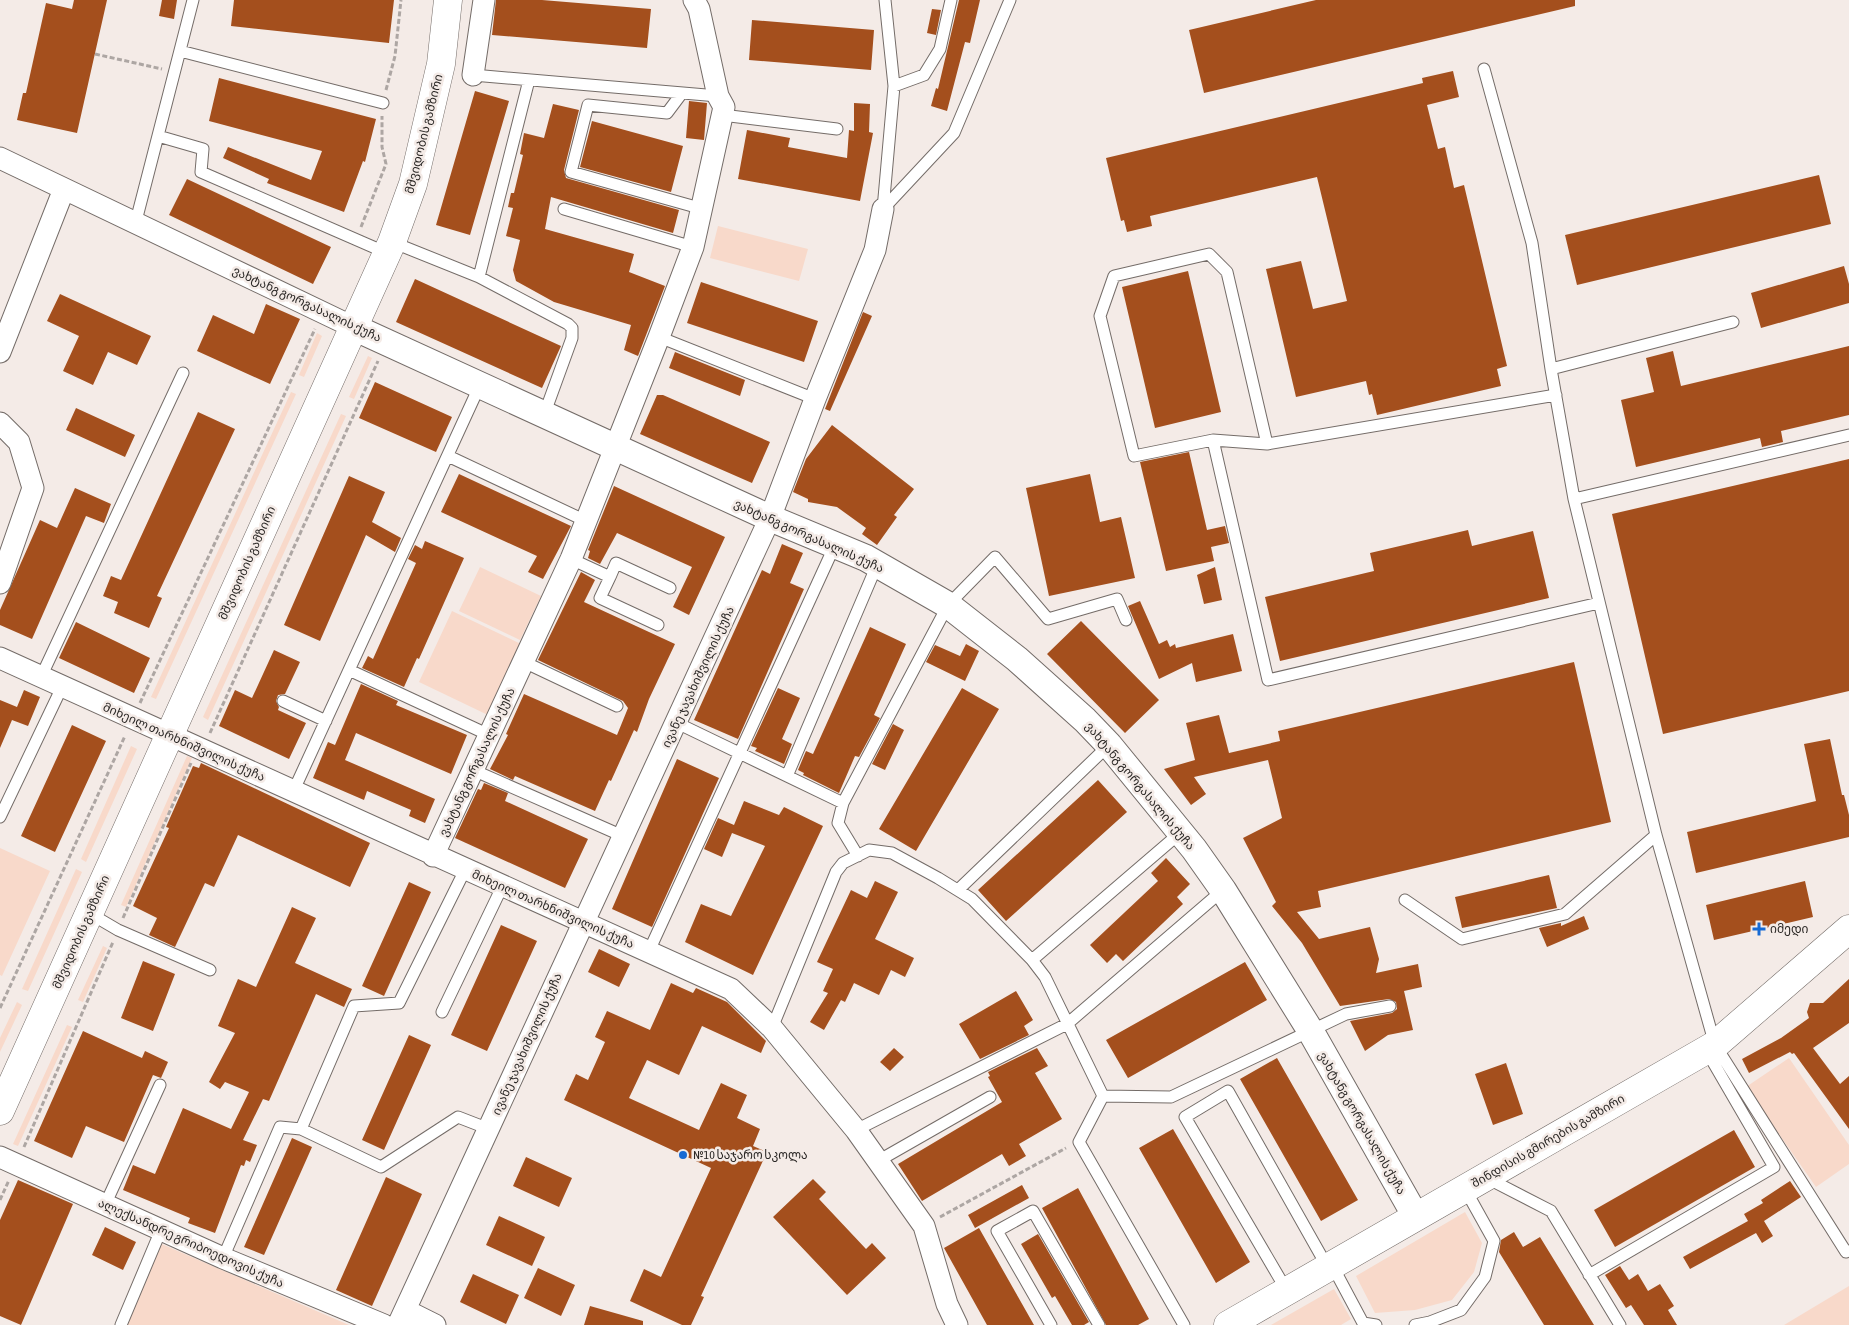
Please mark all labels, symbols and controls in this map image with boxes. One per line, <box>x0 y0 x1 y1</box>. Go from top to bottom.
street label: მშვიდობის გამზირი <box>402 73 447 196</box>
street label: ვახტანგ გორგასალის ქუჩა <box>230 263 384 346</box>
street label: ვახტანგ გორგასალის ქუჩა <box>732 497 886 576</box>
street label: მშვიდობის გამზირი <box>216 504 279 622</box>
street label: ივანე ჯავახიშვილის ქუჩა <box>659 604 738 750</box>
street label: ვახტანგ გორგასალის ქუჩა <box>436 685 519 839</box>
street label: მიხეილ თარხნიშვილის ქუჩა <box>100 700 267 785</box>
street label: ვახტანგ გორგასალის ქუჩა <box>1082 719 1198 853</box>
street label: მიხეილ თარხნიშვილის ქუჩა <box>469 867 636 952</box>
street label: მშვიდობის გამზირი <box>50 873 113 991</box>
marker: იმედი <box>1752 922 1766 936</box>
place label: იმედი <box>1770 922 1809 937</box>
street label: ივანე ჯავახიშვილის ქუჩა <box>489 971 566 1118</box>
street label: ვახტანგ გორგასალის ქუჩა <box>1314 1049 1409 1197</box>
street label: შინდისის გმირების გამზირი <box>1469 1091 1628 1191</box>
place label: №10 საჯარო სკოლა <box>693 1148 808 1163</box>
marker: №10 საჯარო სკოლა <box>677 1149 689 1161</box>
street label: ალექსანდრე გრიბოედოვის ქუჩა <box>96 1196 286 1291</box>

